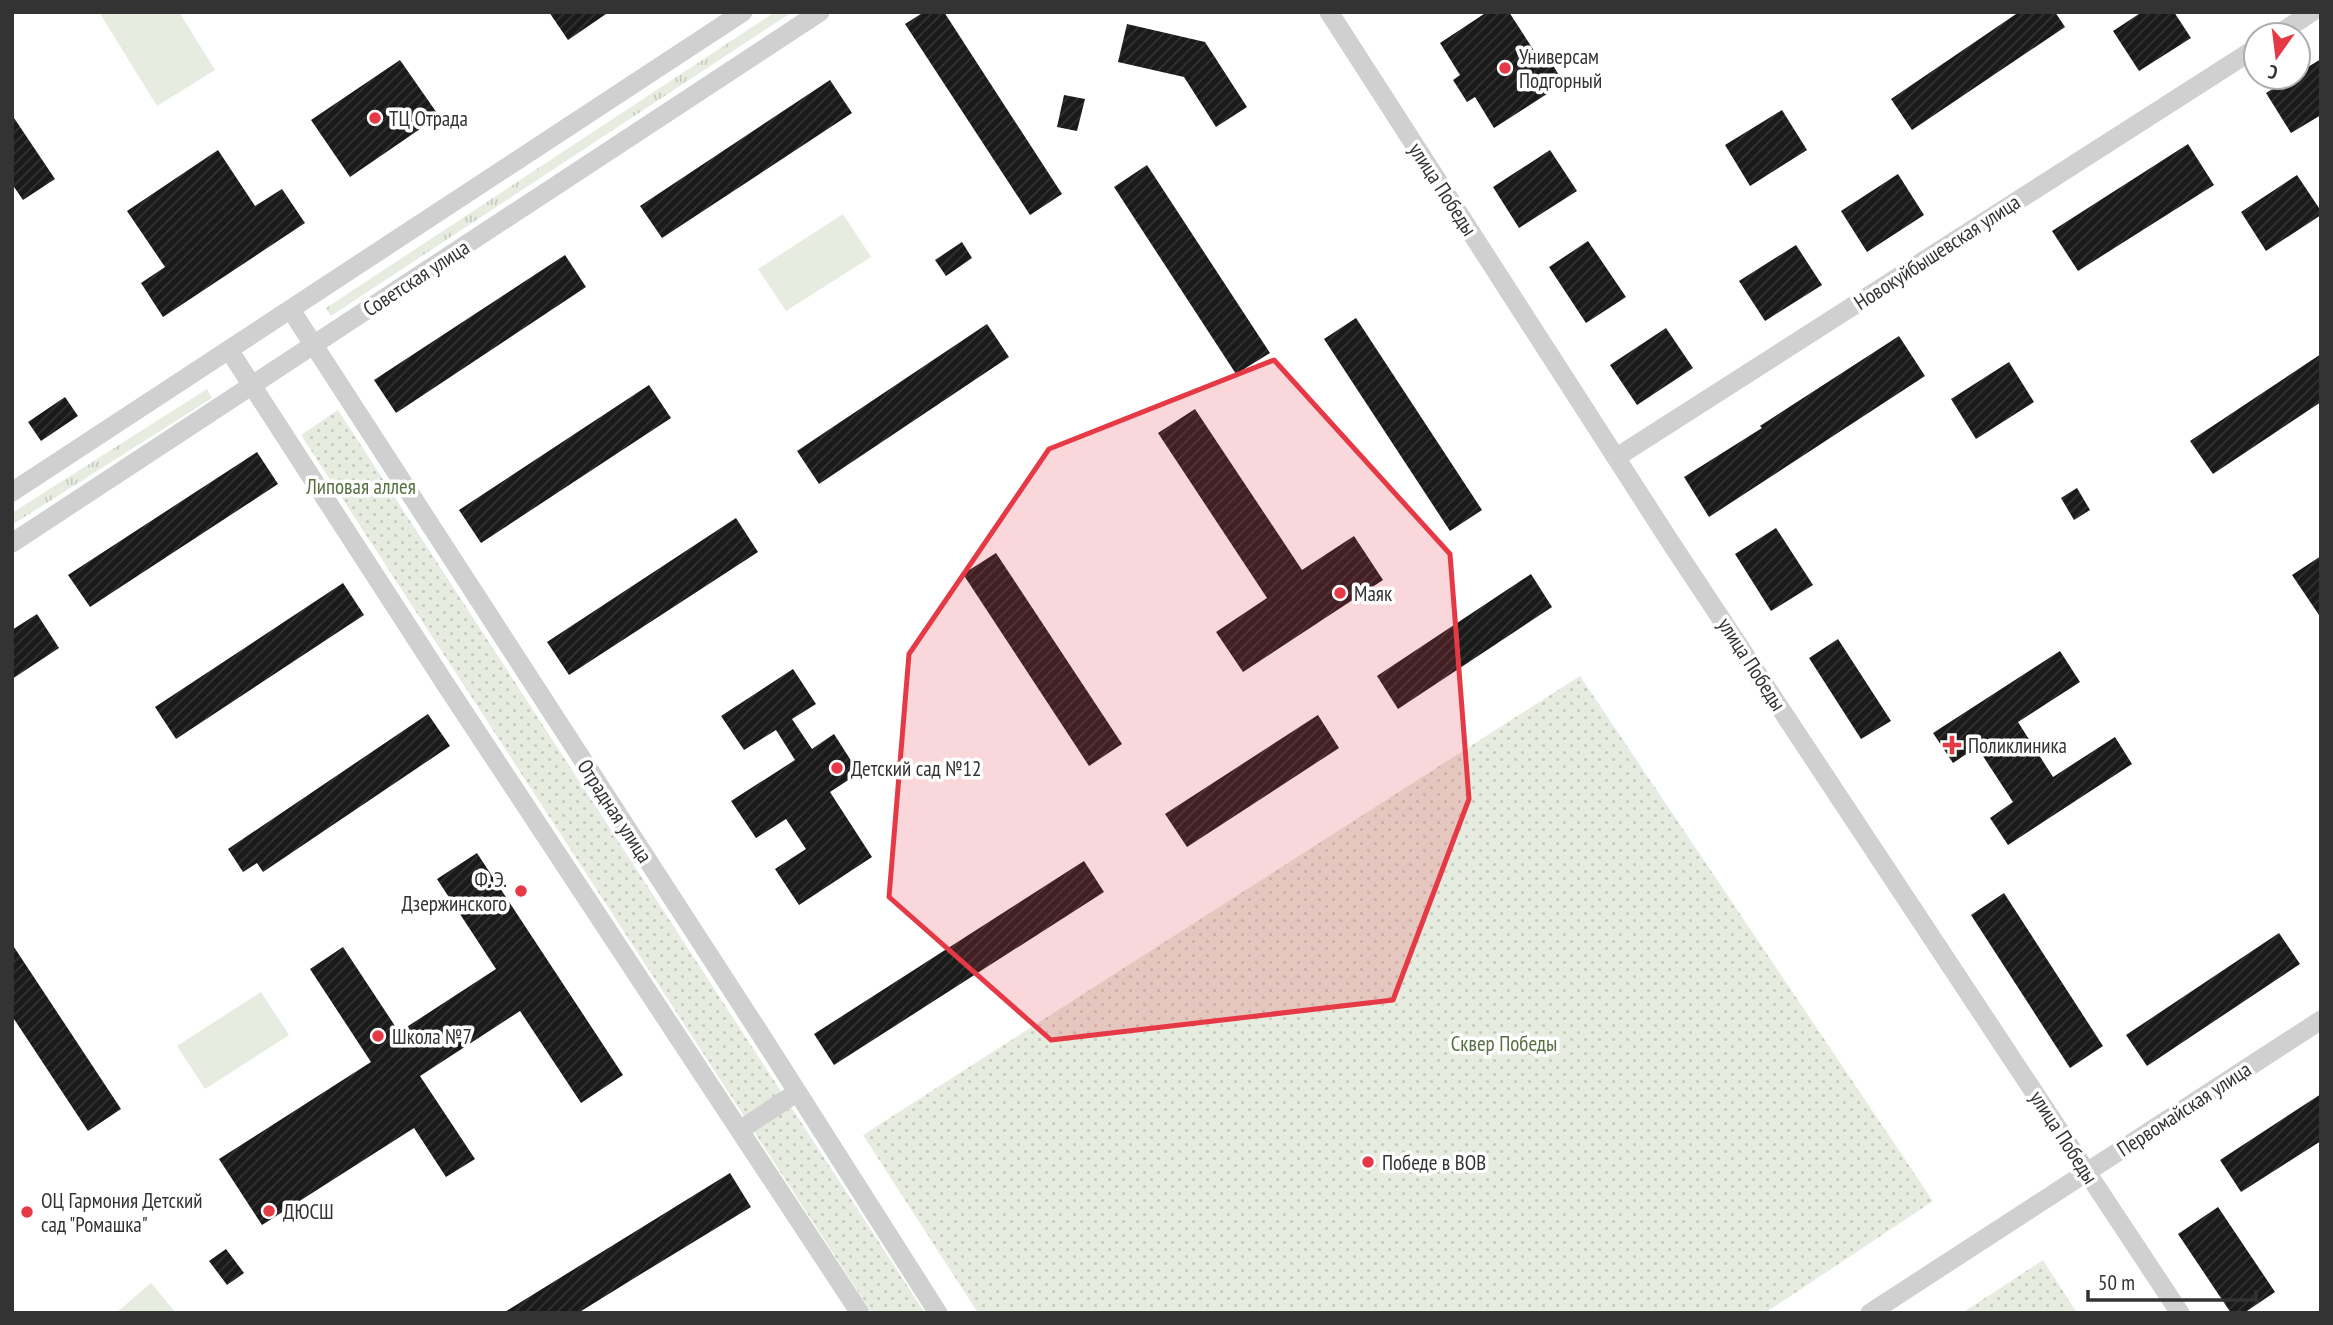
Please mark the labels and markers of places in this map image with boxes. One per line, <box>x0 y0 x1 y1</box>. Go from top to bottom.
place label: Универсам Подгорный <box>1519 43 1602 94</box>
marker: Универсам Подгорный <box>1497 60 1513 76</box>
place label: ТЦ Отрада <box>389 105 468 132</box>
marker: ТЦ Отрада <box>367 110 383 126</box>
place label: Маяк <box>1354 580 1392 607</box>
marker: Маяк <box>1332 585 1348 601</box>
place label: Поликлиника <box>1968 732 2067 759</box>
marker: Поликлиника <box>1942 735 1962 755</box>
place label: Детский сад №12 <box>851 755 981 782</box>
marker: Детский сад №12 <box>829 760 845 776</box>
place label: Ф. Э. Дзержинского <box>401 866 507 917</box>
marker: Ф. Э. Дзержинского <box>513 883 529 899</box>
place label: Школа №7 <box>392 1023 472 1050</box>
marker: Школа №7 <box>370 1028 386 1044</box>
place label: Победе в ВОВ <box>1382 1149 1486 1176</box>
marker: Победе в ВОВ <box>1360 1154 1376 1170</box>
place label: ОЦ Гармония Детский сад "Ромашка" <box>41 1187 202 1238</box>
place label: ДЮСШ <box>283 1198 334 1225</box>
marker: ДЮСШ <box>261 1203 277 1219</box>
marker: ОЦ Гармония Детский сад "Ромашка" <box>19 1204 35 1220</box>

